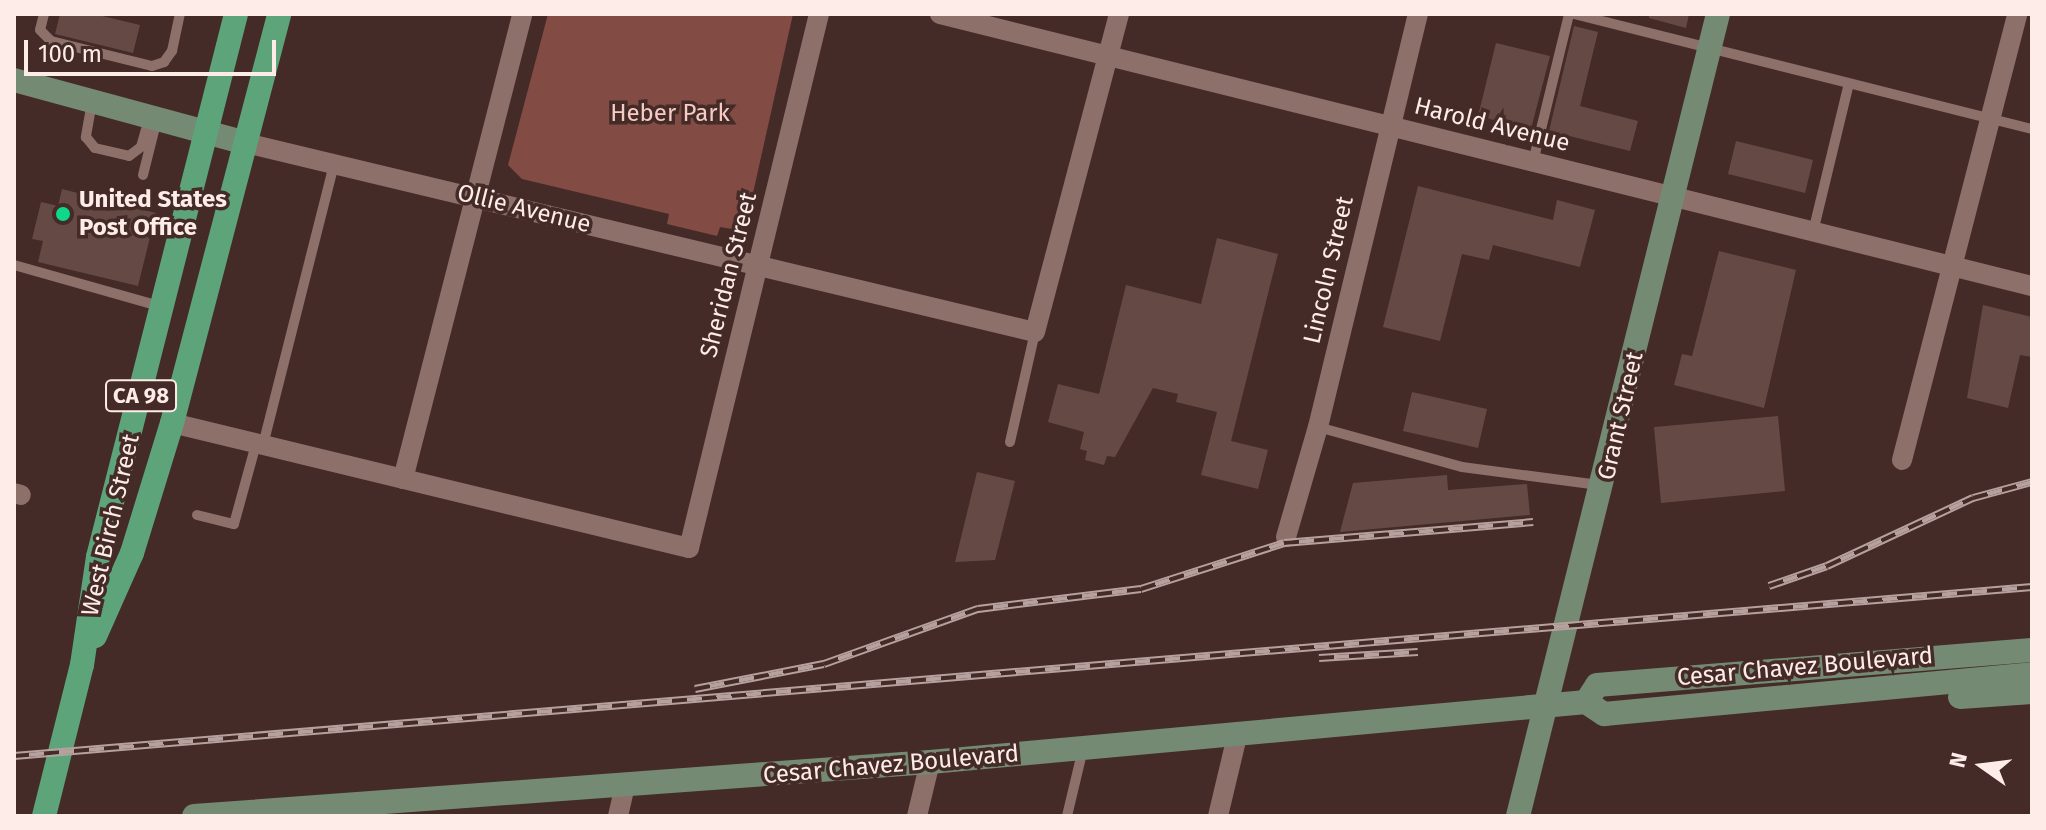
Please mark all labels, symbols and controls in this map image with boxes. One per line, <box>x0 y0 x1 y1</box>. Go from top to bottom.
scale bar <box>28 24 280 74</box>
text: 100 m <box>38 40 102 68</box>
street label: Harold Avenue <box>1411 92 1573 158</box>
park label: Heber Park <box>610 100 730 128</box>
street label: Ollie Avenue <box>454 179 594 239</box>
place label: United States Post Office <box>79 186 227 242</box>
street label: Sheridan Street <box>695 189 763 361</box>
street label: Lincoln Street <box>1298 194 1360 346</box>
marker: United States Post Office <box>54 205 72 223</box>
street label: Grant Street <box>1592 349 1650 483</box>
road number: CA 98 <box>105 378 177 414</box>
street label: West Birch Street <box>76 431 146 619</box>
street label: Cesar Chavez Boulevard <box>1676 641 1934 693</box>
north arrow <box>1942 726 2022 806</box>
street label: Cesar Chavez Boulevard <box>762 739 1020 791</box>
text: N <box>1943 750 1973 770</box>

